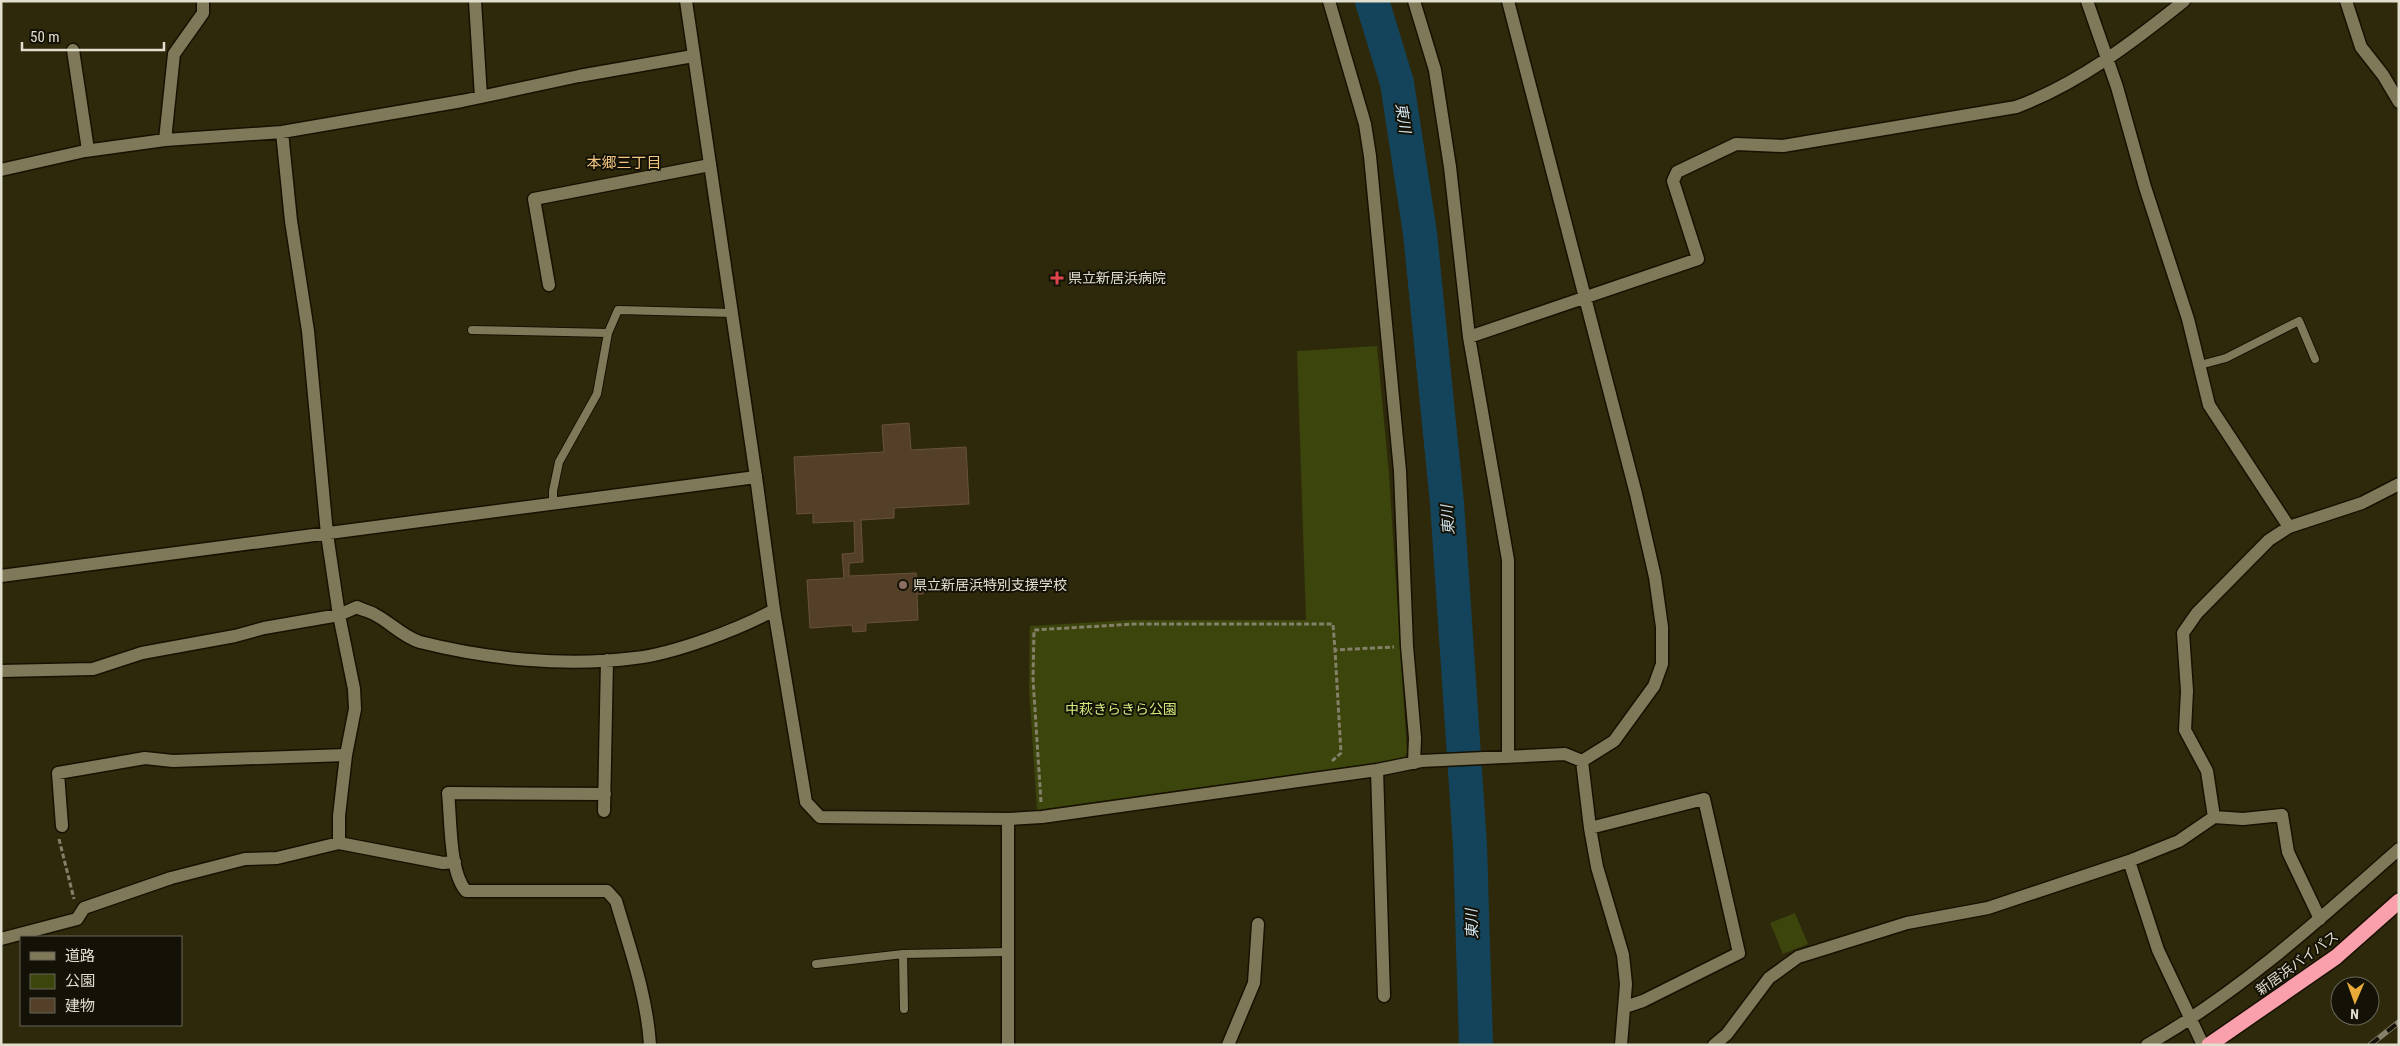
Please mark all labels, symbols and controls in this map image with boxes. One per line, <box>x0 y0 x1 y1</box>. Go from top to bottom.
scale bar <box>22 20 165 52</box>
text: 50 m <box>30 28 60 46</box>
water label: 東川 <box>1392 102 1415 136</box>
district label: 本郷三丁目 <box>586 154 662 172</box>
place label: 県立新居浜病院 <box>1068 270 1166 286</box>
marker: 県立新居浜病院 <box>1050 271 1064 285</box>
water label: 東川 <box>1438 502 1458 536</box>
place label: 県立新居浜特別支援学校 <box>913 577 1067 593</box>
marker: 県立新居浜特別支援学校 <box>897 579 909 591</box>
park label: 中萩きらきら公園 <box>1065 701 1177 717</box>
water label: 東川 <box>1462 907 1482 939</box>
street label: 新居浜バイパス <box>2253 928 2341 998</box>
legend <box>20 936 182 1026</box>
text: 道路 <box>65 947 95 965</box>
text: 公園 <box>65 972 95 990</box>
north arrow <box>2330 976 2380 1026</box>
text: 建物 <box>65 997 95 1015</box>
text: N <box>2350 1006 2359 1022</box>

